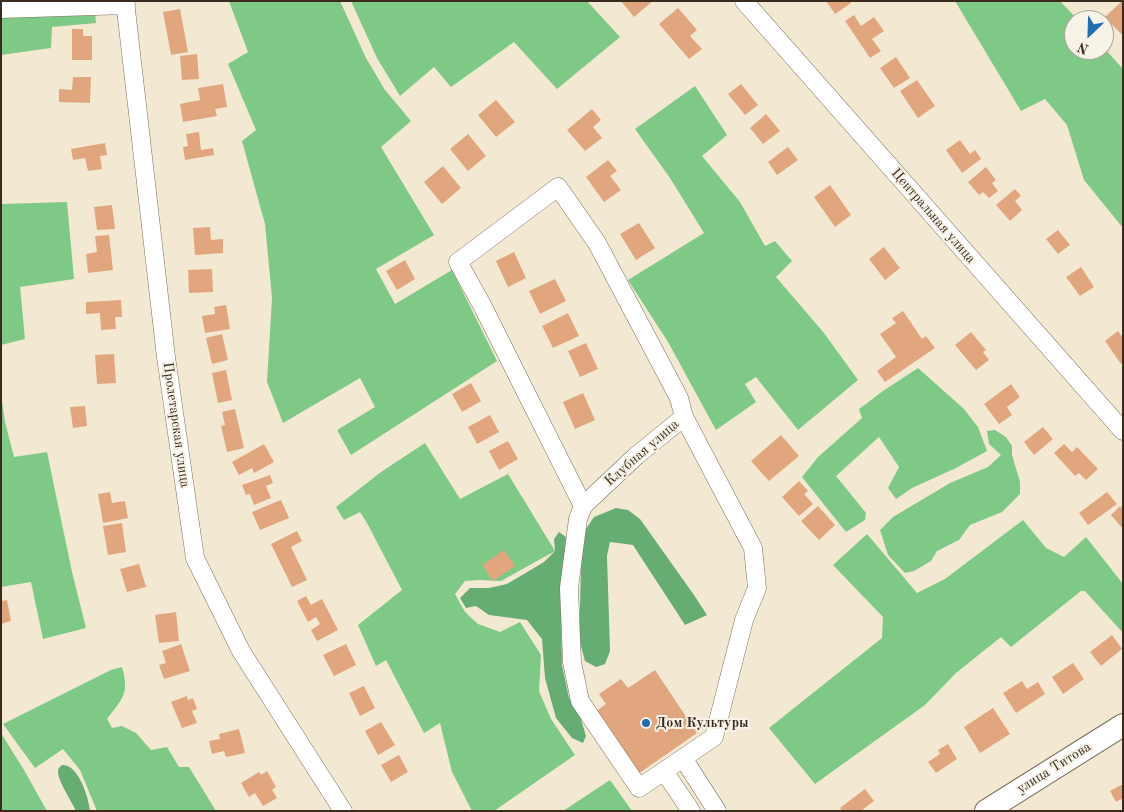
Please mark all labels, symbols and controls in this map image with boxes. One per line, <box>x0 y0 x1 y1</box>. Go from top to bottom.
north arrow <box>1064 10 1114 60</box>
text: N <box>1076 39 1091 56</box>
street label: Центральная улица <box>887 165 979 267</box>
street label: Пролетарская улица <box>159 361 193 489</box>
street label: Клубная улица <box>601 416 683 490</box>
place label: Дом Культуры <box>656 715 749 731</box>
marker: Дом Культуры <box>640 717 652 729</box>
street label: улица Титова <box>1014 739 1094 797</box>

